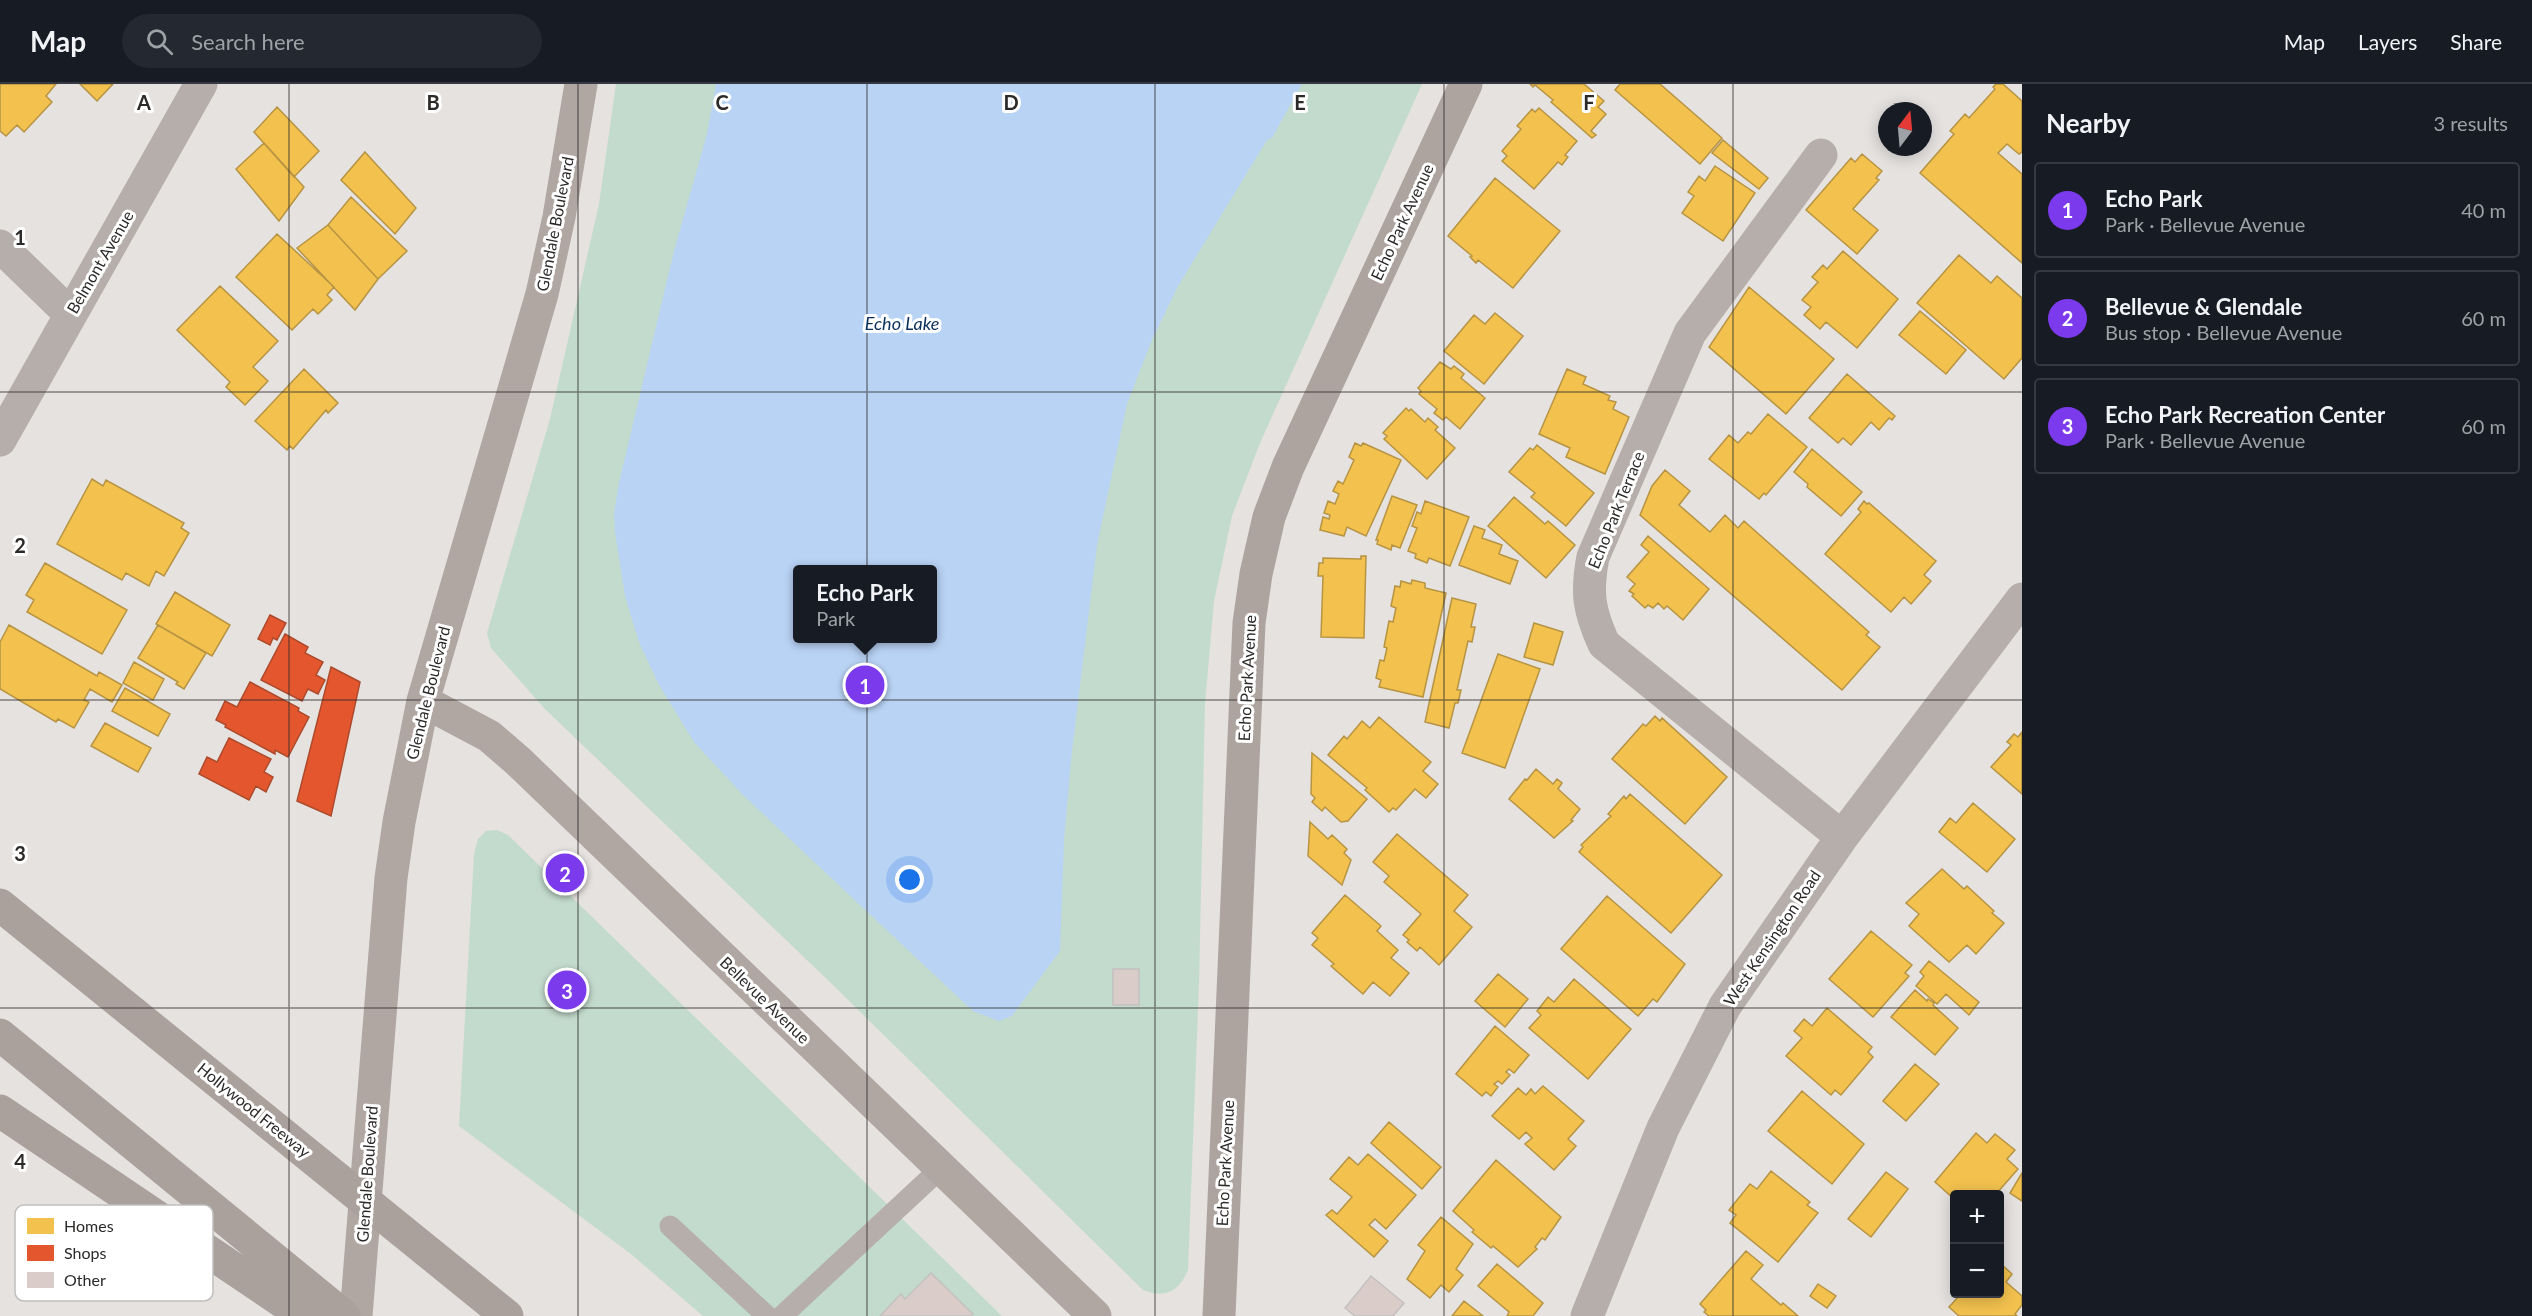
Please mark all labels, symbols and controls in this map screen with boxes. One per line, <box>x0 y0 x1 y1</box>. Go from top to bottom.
search box <box>122 14 542 68</box>
text: Map <box>30 24 86 58</box>
icon: search <box>143 25 176 58</box>
text: Search here <box>191 28 305 55</box>
text: Map <box>2284 29 2325 54</box>
text: Layers <box>2358 29 2417 54</box>
text: Share <box>2450 29 2502 54</box>
text: A <box>136 90 151 114</box>
text: B <box>426 90 440 114</box>
text: C <box>715 90 729 114</box>
text: D <box>1003 90 1019 114</box>
text: E <box>1294 90 1306 114</box>
text: F <box>1583 90 1595 114</box>
north arrow <box>1878 102 1932 156</box>
text: Nearby <box>2046 107 2131 139</box>
text: 3 results <box>2433 111 2508 135</box>
street label: Glendale Boulevard <box>532 155 577 293</box>
street label: Echo Park Avenue <box>1366 161 1437 283</box>
text: Echo Park <box>2105 185 2203 212</box>
text: 1 <box>2062 198 2073 222</box>
text: 40 m <box>2461 198 2506 222</box>
street label: Belmont Avenue <box>62 207 137 317</box>
text: Park · Bellevue Avenue <box>2105 212 2305 236</box>
text: 1 <box>14 225 26 249</box>
text: Bellevue & Glendale <box>2105 293 2302 320</box>
text: 2 <box>2062 306 2073 330</box>
text: 60 m <box>2461 306 2506 330</box>
water label: Echo Lake <box>865 312 939 334</box>
text: Bus stop · Bellevue Avenue <box>2105 320 2342 344</box>
text: Echo Park Recreation Center <box>2105 401 2385 428</box>
text: 3 <box>2062 414 2073 438</box>
text: 60 m <box>2461 414 2506 438</box>
text: Park · Bellevue Avenue <box>2105 428 2305 452</box>
street label: Echo Park Terrace <box>1583 448 1648 571</box>
text: 2 <box>14 533 26 557</box>
popup <box>793 565 937 643</box>
text: Echo Park <box>816 579 914 606</box>
text: Park <box>816 606 855 630</box>
street label: Echo Park Avenue <box>1234 614 1259 742</box>
street label: Glendale Boulevard <box>402 624 453 762</box>
pin: 1 <box>846 662 884 708</box>
text: 3 <box>14 841 26 865</box>
pin: 2 <box>546 850 584 896</box>
your location <box>895 865 924 894</box>
street label: West Kensington Road <box>1719 866 1824 1009</box>
street label: Bellevue Avenue <box>717 952 814 1047</box>
pin: 3 <box>548 968 586 1012</box>
street label: Hollywood Freeway <box>194 1058 315 1161</box>
street label: Echo Park Avenue <box>1212 1099 1237 1227</box>
street label: Glendale Boulevard <box>352 1105 381 1243</box>
text: 4 <box>14 1149 26 1173</box>
map controls <box>1950 1190 2004 1298</box>
button: + <box>1950 1190 2004 1244</box>
legend <box>15 1205 213 1301</box>
text: Homes <box>64 1216 114 1235</box>
text: Shops <box>64 1243 107 1262</box>
button: − <box>1950 1244 2004 1298</box>
text: Other <box>64 1270 106 1289</box>

